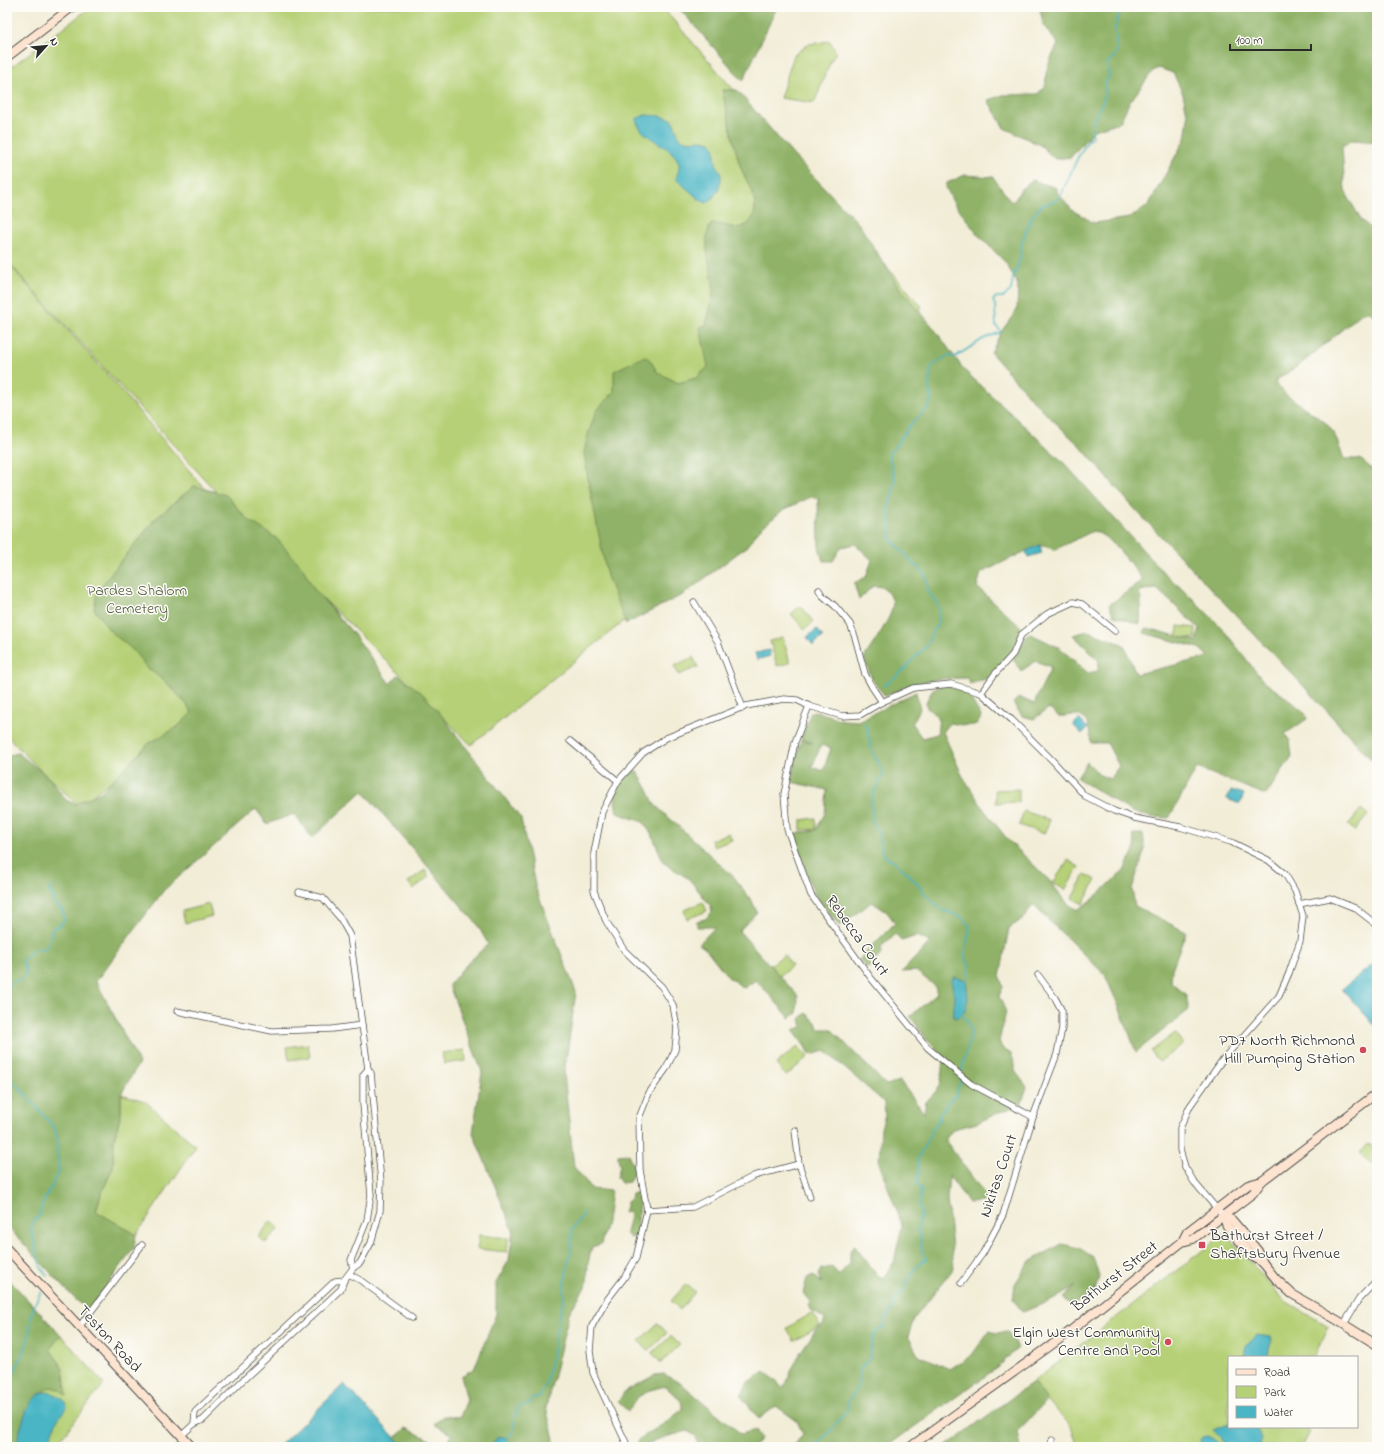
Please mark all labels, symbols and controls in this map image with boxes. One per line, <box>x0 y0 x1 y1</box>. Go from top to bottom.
north arrow <box>26 26 66 66</box>
scale bar <box>1230 26 1311 52</box>
text: 100 m <box>1236 32 1263 50</box>
text: N <box>45 35 63 49</box>
park label: Pardes Shalom Cemetery <box>87 579 187 621</box>
street label: Rebecca Court <box>819 891 895 982</box>
place label: PD7 North Richmond Hill Pumping Station <box>1219 1029 1355 1071</box>
marker: PD7 North Richmond Hill Pumping Station <box>1358 1045 1368 1055</box>
street label: Nikitas Court <box>974 1131 1025 1221</box>
place label: Bathurst Street / Shaftsbury Avenue <box>1209 1224 1341 1266</box>
street label: Bathurst Street <box>1066 1235 1164 1319</box>
marker: Bathurst Street / Shaftsbury Avenue <box>1197 1240 1207 1250</box>
street label: Teston Road <box>71 1300 147 1378</box>
place label: Elgin West Community Centre and Pool <box>1012 1321 1160 1363</box>
marker: Elgin West Community Centre and Pool <box>1163 1337 1173 1347</box>
legend <box>1228 1356 1358 1428</box>
text: Road <box>1264 1364 1290 1382</box>
text: Park <box>1264 1384 1286 1402</box>
text: Water <box>1264 1404 1293 1422</box>

